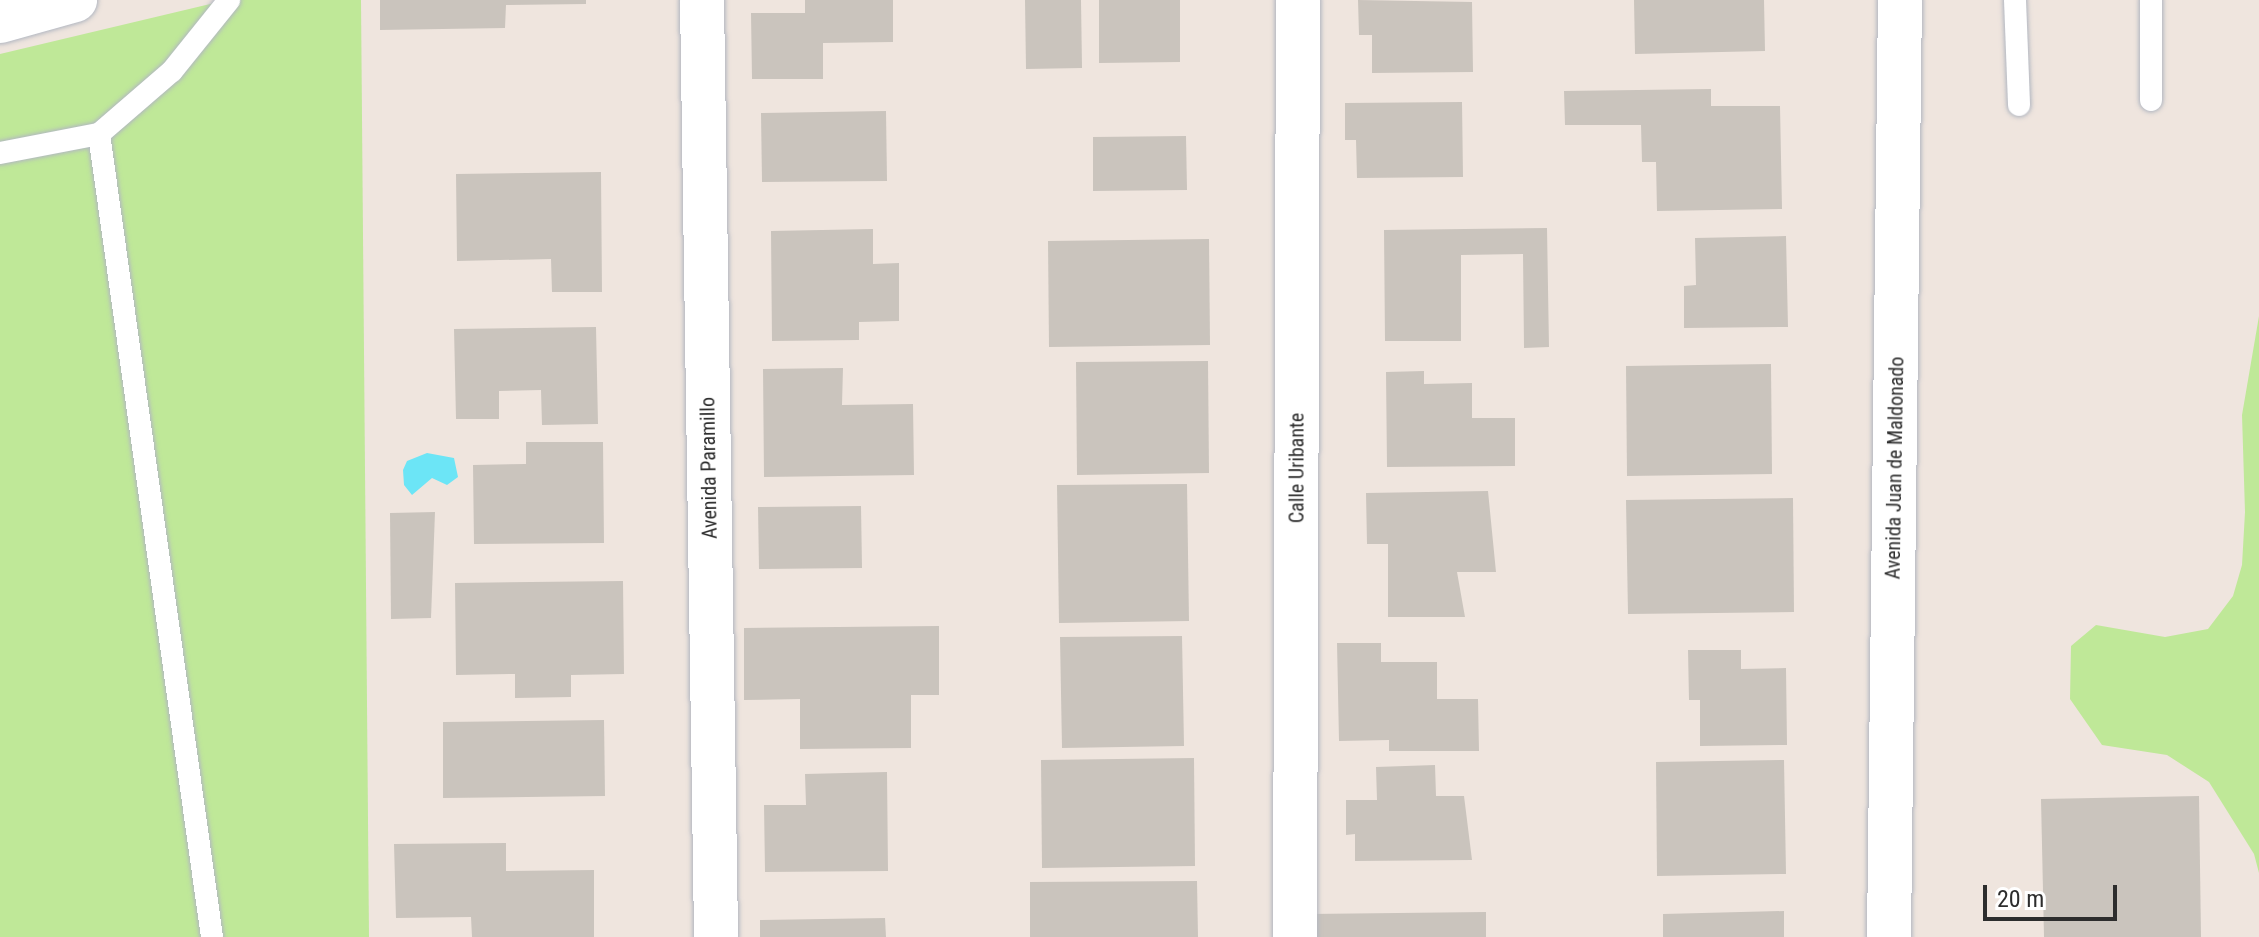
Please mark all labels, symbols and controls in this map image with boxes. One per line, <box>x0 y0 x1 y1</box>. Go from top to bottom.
street label: Avenida Juan de Maldonado <box>1881 356 1909 580</box>
street label: Avenida Paramillo <box>696 397 722 539</box>
street label: Calle Uribante <box>1285 413 1309 523</box>
scale bar <box>1987 869 2121 919</box>
text: 20 m <box>1997 885 2044 913</box>

